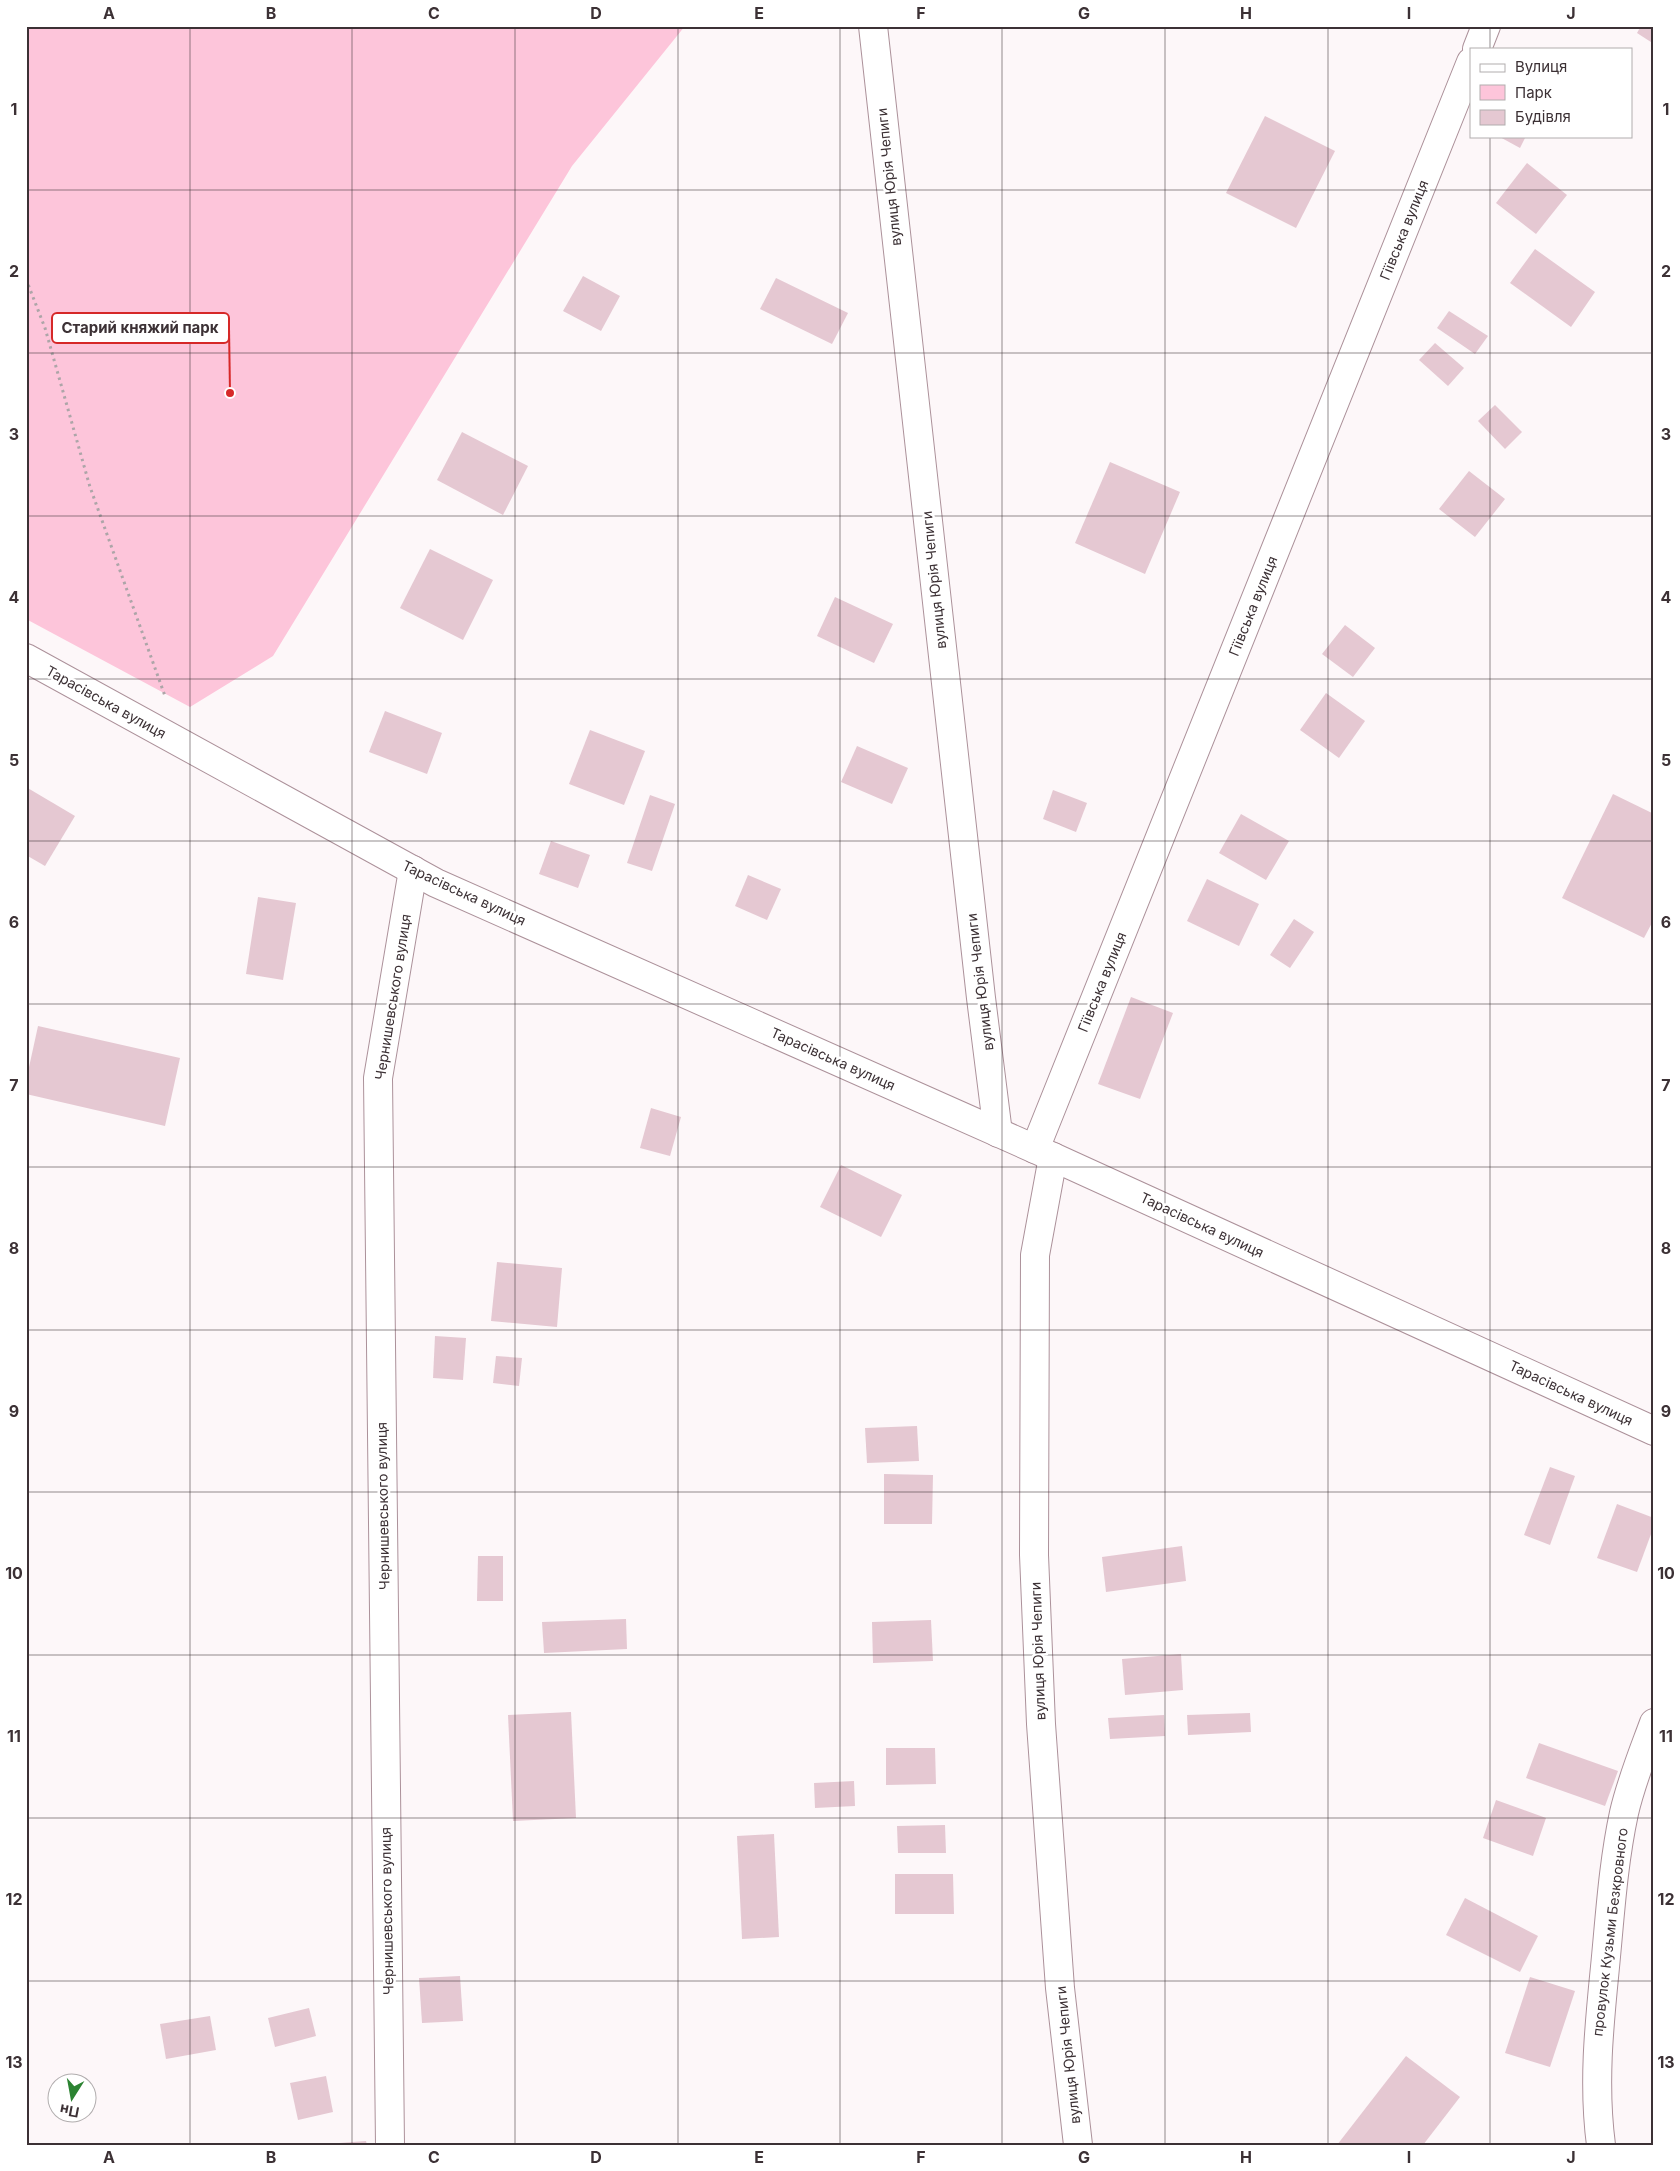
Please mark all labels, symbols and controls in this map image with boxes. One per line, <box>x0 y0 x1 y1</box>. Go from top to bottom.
text: A <box>103 3 115 23</box>
text: B <box>266 3 276 23</box>
text: C <box>428 3 440 23</box>
text: D <box>590 3 602 23</box>
text: E <box>754 3 764 23</box>
text: F <box>916 3 926 23</box>
text: G <box>1078 3 1090 23</box>
text: H <box>1240 3 1252 23</box>
text: I <box>1407 3 1411 23</box>
text: J <box>1566 3 1576 23</box>
legend <box>1470 48 1632 138</box>
text: Вулиця <box>1515 57 1567 76</box>
text: Парк <box>1515 83 1552 102</box>
text: 1 <box>11 99 17 119</box>
text: 1 <box>1663 99 1669 119</box>
street label: вулиця Юрія Чепиги <box>873 107 904 247</box>
text: Будівля <box>1515 107 1571 126</box>
street label: Гіївська вулиця <box>1376 177 1431 282</box>
text: 2 <box>9 261 19 281</box>
text: 2 <box>1661 261 1671 281</box>
callout: Старий княжий парк <box>52 313 229 343</box>
text: Старий княжий парк <box>62 318 219 337</box>
text: 3 <box>9 424 19 444</box>
text: 3 <box>1661 424 1671 444</box>
street label: вулиця Юрія Чепиги <box>918 510 949 650</box>
street label: Гіївська вулиця <box>1225 553 1280 658</box>
text: 4 <box>9 587 20 607</box>
text: 4 <box>1661 587 1672 607</box>
street label: Тарасівська вулиця <box>43 662 169 742</box>
text: 5 <box>9 750 19 770</box>
text: 5 <box>1661 750 1671 770</box>
street label: Тарасівська вулиця <box>400 856 529 929</box>
text: 6 <box>9 912 19 932</box>
street label: вулиця Юрія Чепиги <box>963 912 996 1052</box>
text: 6 <box>1661 912 1671 932</box>
street label: Чернишевського вулиця <box>371 913 414 1081</box>
street label: Гіївська вулиця <box>1074 929 1129 1034</box>
street label: Тарасівська вулиця <box>768 1023 898 1094</box>
text: 7 <box>9 1075 19 1095</box>
text: 7 <box>1661 1075 1671 1095</box>
street label: Тарасівська вулиця <box>1138 1188 1267 1261</box>
text: 8 <box>9 1238 19 1258</box>
text: 8 <box>1661 1238 1671 1258</box>
street label: Тарасівська вулиця <box>1507 1356 1636 1429</box>
text: 9 <box>9 1401 19 1421</box>
text: 9 <box>1661 1401 1671 1421</box>
street label: Чернишевського вулиця <box>373 1422 392 1590</box>
text: 10 <box>5 1563 23 1583</box>
text: 10 <box>1657 1563 1675 1583</box>
street label: вулиця Юрія Чепиги <box>1027 1582 1048 1721</box>
text: 11 <box>7 1726 21 1746</box>
text: 11 <box>1659 1726 1673 1746</box>
street label: Чернишевського вулиця <box>377 1827 396 1995</box>
street label: провулок Кузьми Безкровного <box>1588 1827 1631 2037</box>
text: 12 <box>6 1889 22 1909</box>
text: 12 <box>1658 1889 1674 1909</box>
street label: вулиця Юрія Чепиги <box>1052 1985 1083 2125</box>
text: 13 <box>5 2052 23 2072</box>
text: 13 <box>1657 2052 1675 2072</box>
north arrow <box>48 2074 98 2124</box>
text: Пн <box>58 2101 80 2121</box>
text: A <box>103 2147 115 2167</box>
text: B <box>266 2147 276 2167</box>
text: C <box>428 2147 440 2167</box>
text: D <box>590 2147 602 2167</box>
text: E <box>754 2147 764 2167</box>
text: F <box>916 2147 926 2167</box>
text: G <box>1078 2147 1090 2167</box>
text: H <box>1240 2147 1252 2167</box>
text: I <box>1407 2147 1411 2167</box>
text: J <box>1566 2147 1576 2167</box>

